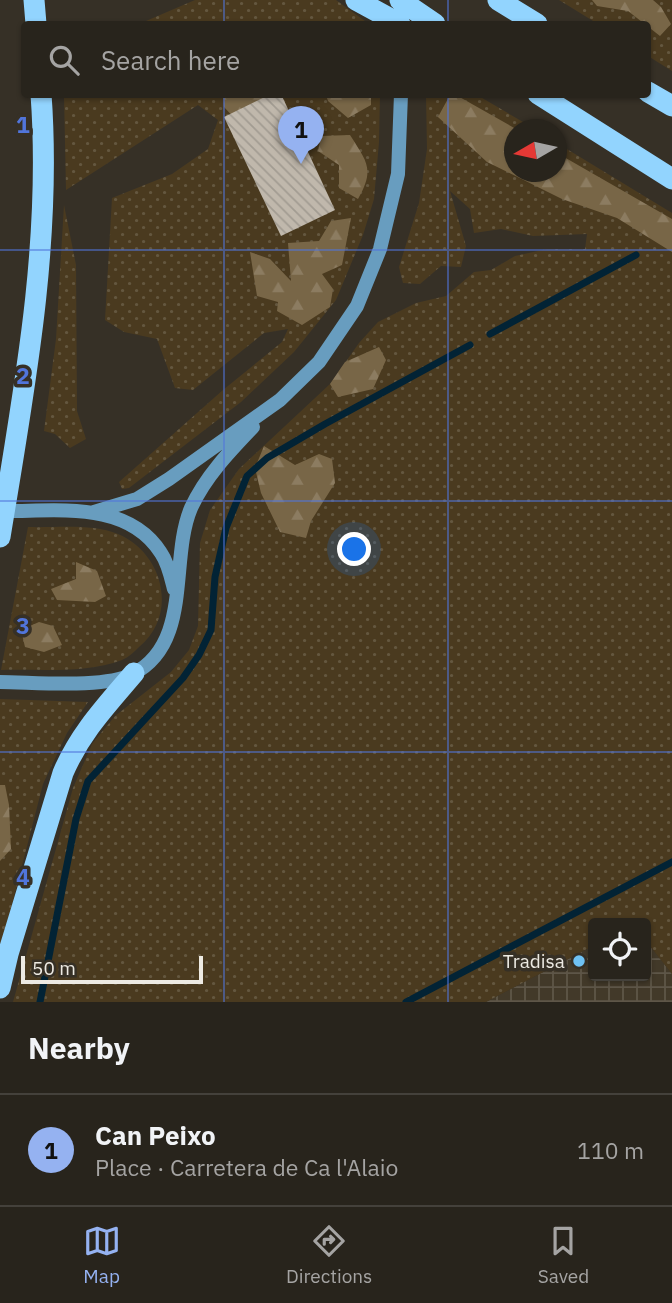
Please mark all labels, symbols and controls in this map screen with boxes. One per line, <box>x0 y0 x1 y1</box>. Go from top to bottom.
search box <box>21 21 651 98</box>
icon: search <box>45 41 83 79</box>
text: Search here <box>101 43 240 77</box>
pin: 1 <box>278 106 324 164</box>
text: 1 <box>16 109 30 139</box>
north arrow <box>504 119 567 182</box>
text: 2 <box>16 360 30 390</box>
your location <box>337 532 371 566</box>
text: 3 <box>16 610 30 640</box>
text: 4 <box>16 861 30 891</box>
map controls <box>588 918 651 981</box>
button: locate <box>588 918 651 981</box>
place label: Tradisa <box>503 949 565 973</box>
scale bar <box>21 953 203 985</box>
marker: Tradisa <box>571 953 587 969</box>
text: 50 m <box>32 956 76 980</box>
text: Nearby <box>28 1028 130 1067</box>
text: Can Peixo <box>95 1118 216 1152</box>
text: 1 <box>44 1135 58 1165</box>
text: 110 m <box>577 1135 644 1165</box>
text: Place · Carretera de Ca l'Alaio <box>95 1152 399 1182</box>
tab: Map <box>83 1222 121 1288</box>
tab: Directions <box>286 1222 372 1288</box>
tab: Saved <box>538 1222 589 1288</box>

